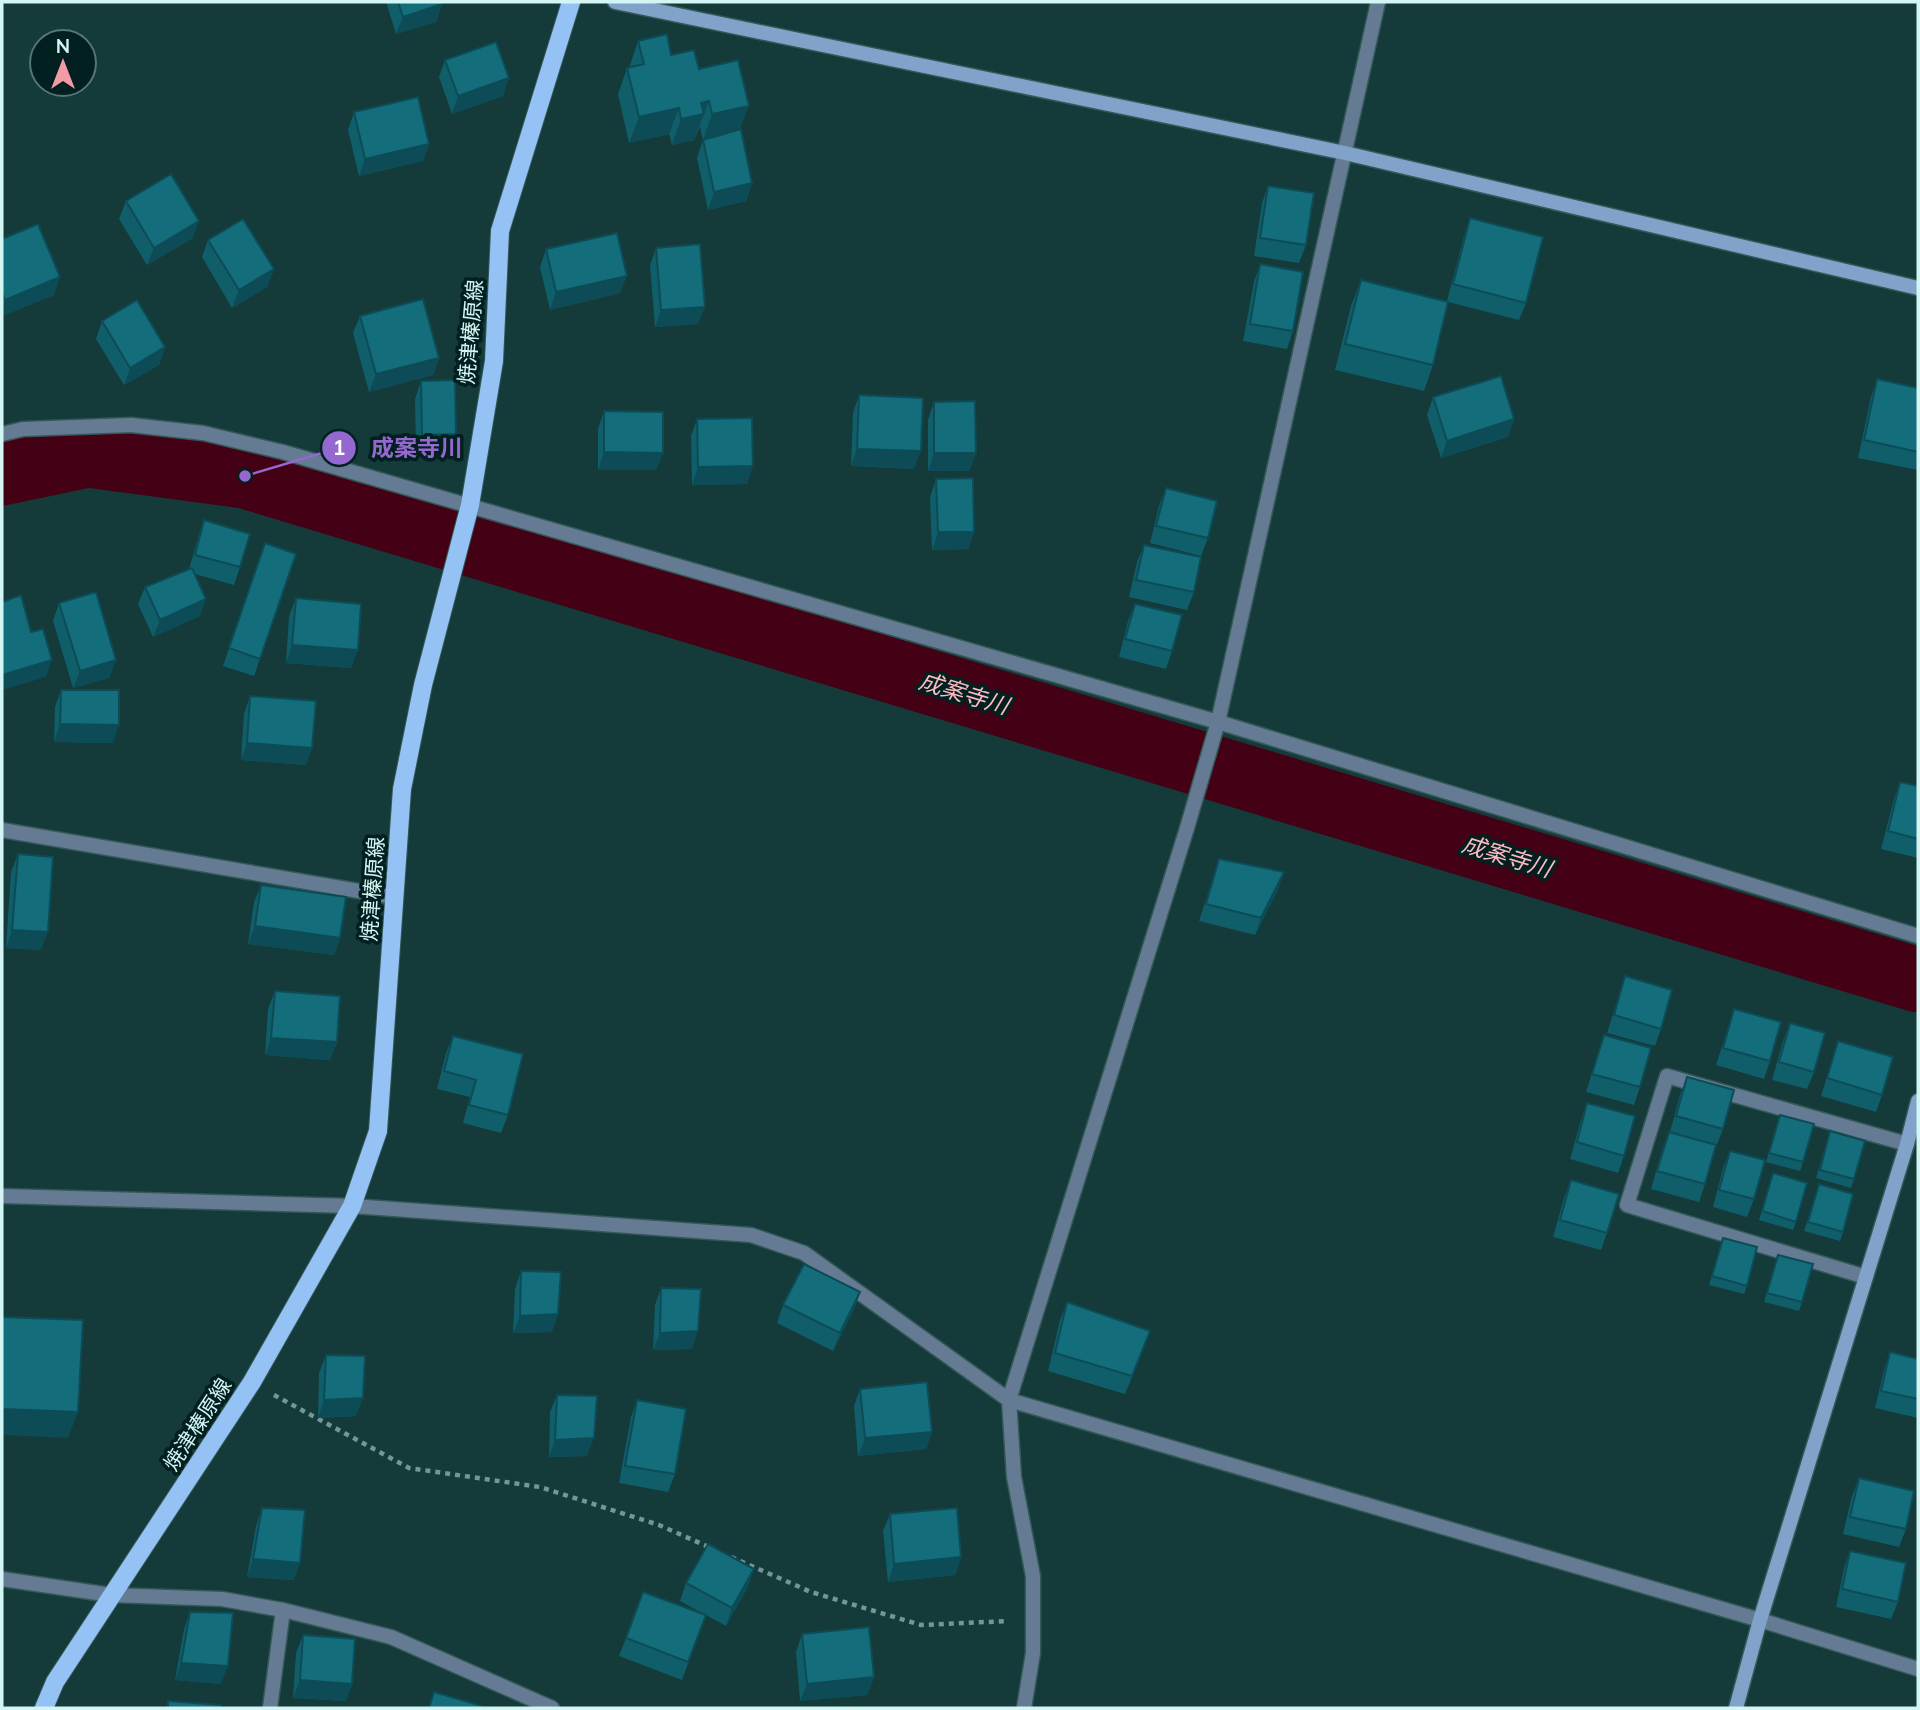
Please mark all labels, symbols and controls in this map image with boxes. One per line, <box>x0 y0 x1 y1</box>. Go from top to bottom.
north arrow <box>28 28 98 98</box>
text: N <box>56 34 70 58</box>
street label: 焼津榛原線 <box>452 279 488 385</box>
callout: 成案寺川 <box>322 426 477 470</box>
text: 成案寺川 <box>371 433 463 462</box>
text: 1 <box>333 434 345 460</box>
water label: 成案寺川 <box>916 666 1015 721</box>
water label: 成案寺川 <box>1459 829 1558 884</box>
street label: 焼津榛原線 <box>355 836 389 942</box>
street label: 焼津榛原線 <box>158 1373 236 1475</box>

